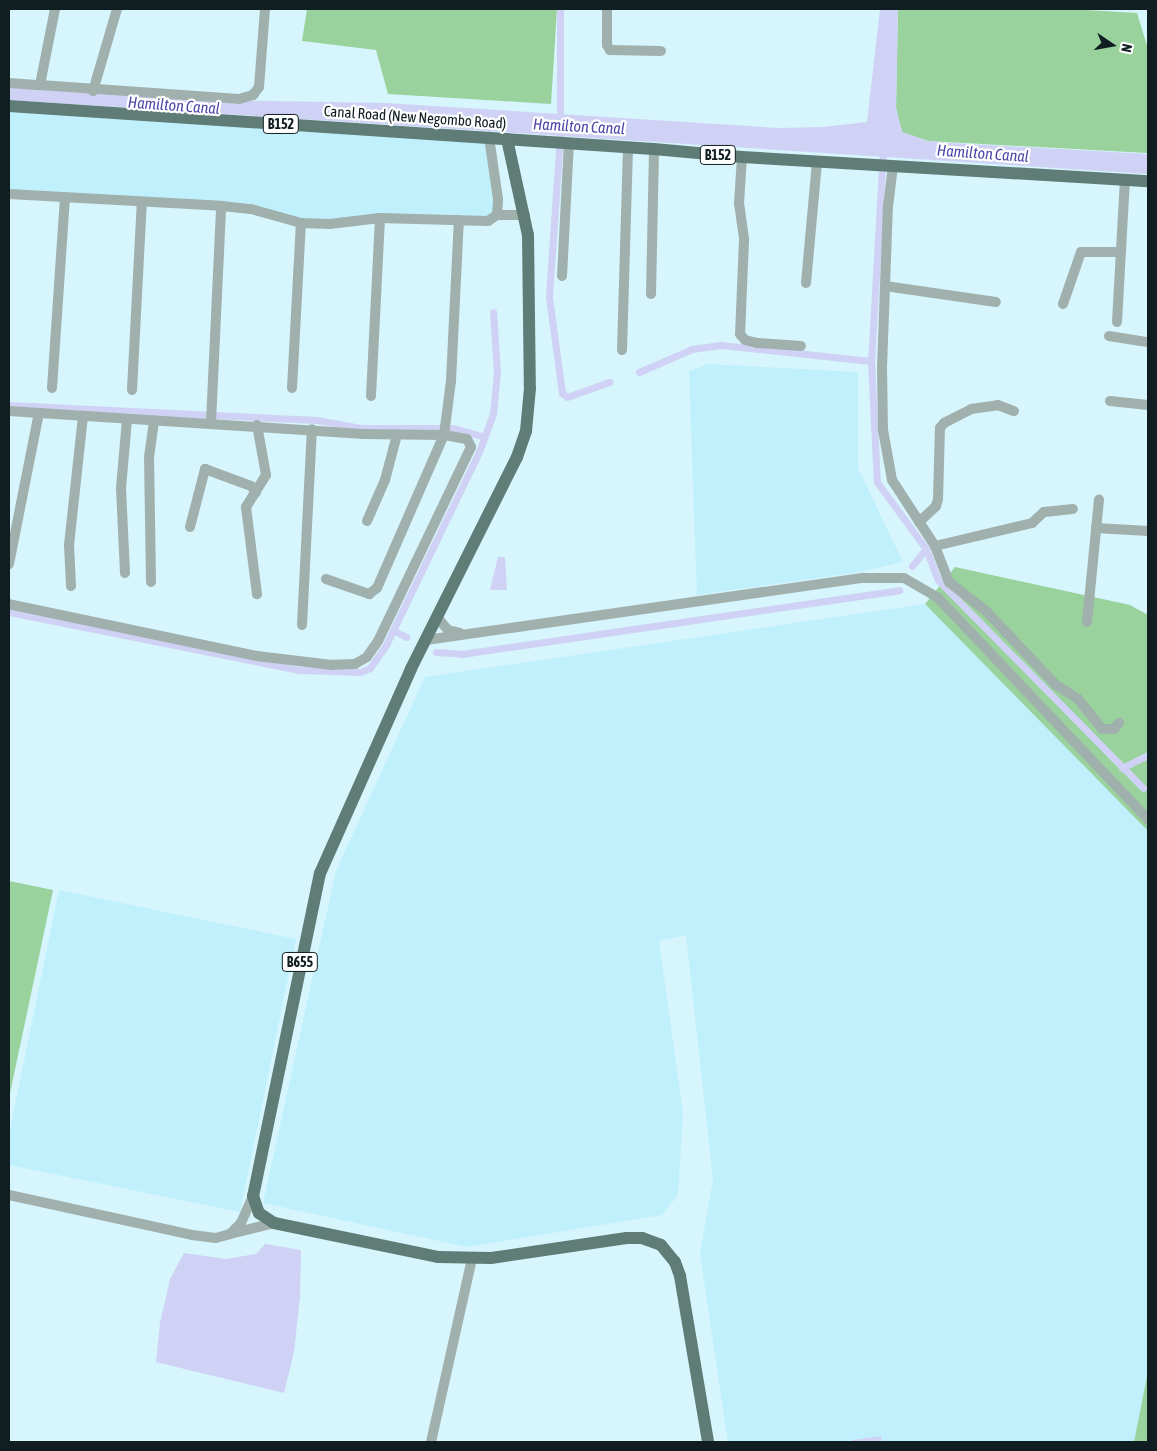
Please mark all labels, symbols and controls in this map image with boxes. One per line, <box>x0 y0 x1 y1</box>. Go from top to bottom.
north arrow <box>1087 20 1137 70</box>
text: N <box>1118 42 1135 54</box>
water label: Hamilton Canal <box>127 92 221 118</box>
street label: Canal Road (New Negombo Road) <box>323 102 507 132</box>
road number: B152 <box>262 112 300 136</box>
water label: Hamilton Canal <box>532 114 626 138</box>
water label: Hamilton Canal <box>936 140 1030 166</box>
road number: B152 <box>699 144 737 166</box>
road number: B655 <box>281 950 319 974</box>

